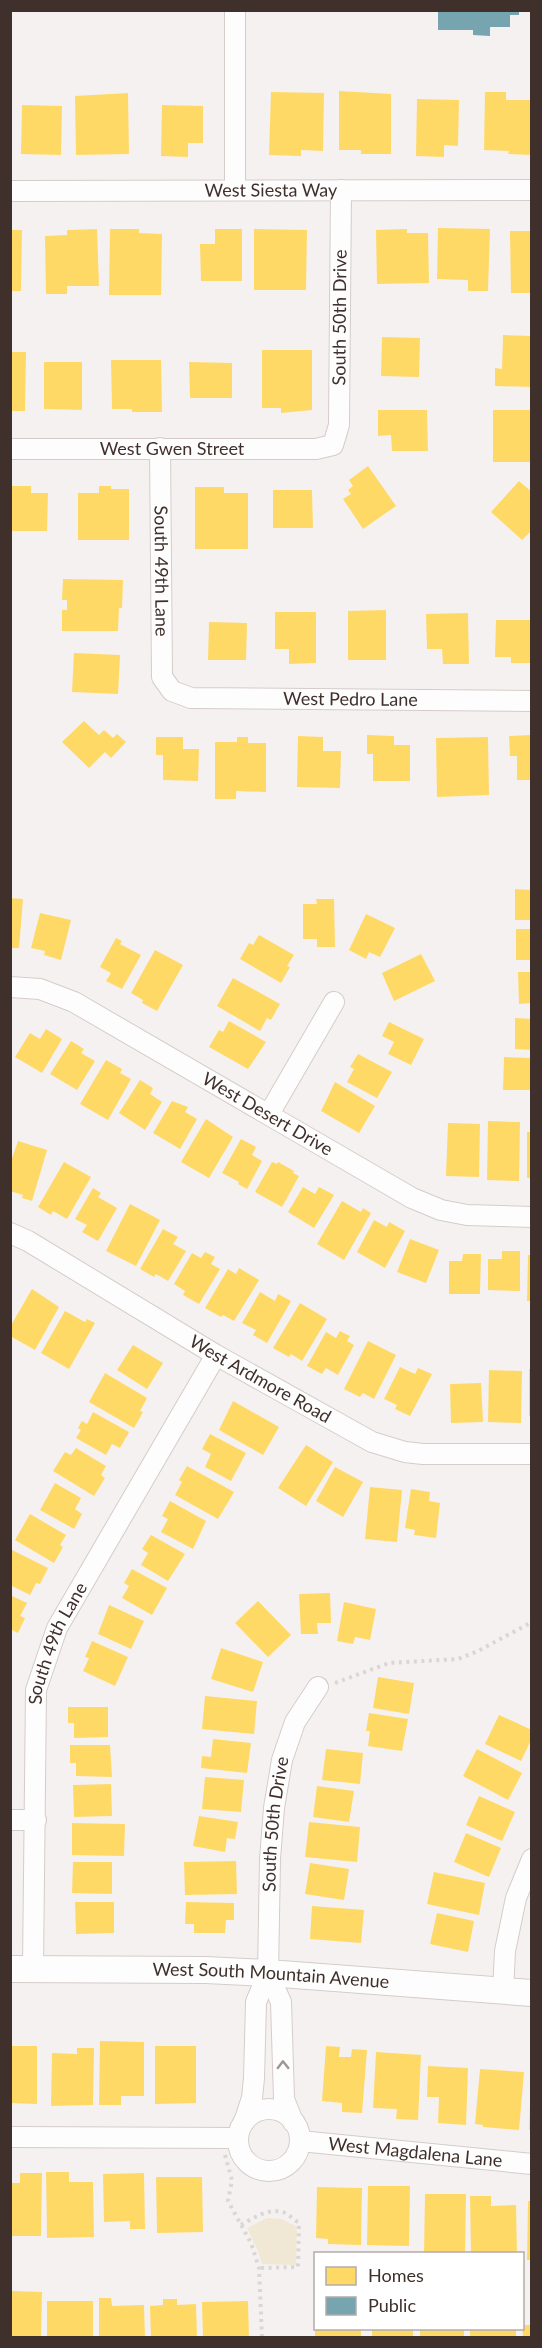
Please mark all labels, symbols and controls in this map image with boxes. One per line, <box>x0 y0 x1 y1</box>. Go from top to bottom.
street label: West Siesta Way <box>205 178 338 201</box>
street label: South 50th Drive <box>327 249 350 385</box>
street label: West Gwen Street <box>100 437 245 459</box>
street label: South 49th Lane <box>151 505 174 637</box>
street label: West Pedro Lane <box>283 687 418 710</box>
street label: West Desert Drive <box>199 1067 337 1160</box>
street label: West Ardmore Road <box>186 1330 335 1427</box>
street label: South 49th Lane <box>23 1578 91 1705</box>
street label: South 50th Drive <box>257 1755 292 1892</box>
street label: West South Mountain Avenue <box>152 1958 390 1992</box>
one-way arrow <box>276 2061 289 2070</box>
street label: West Magdalena Lane <box>327 2132 504 2171</box>
legend <box>314 2252 524 2330</box>
text: Homes <box>368 2264 424 2286</box>
text: Public <box>368 2294 416 2316</box>

